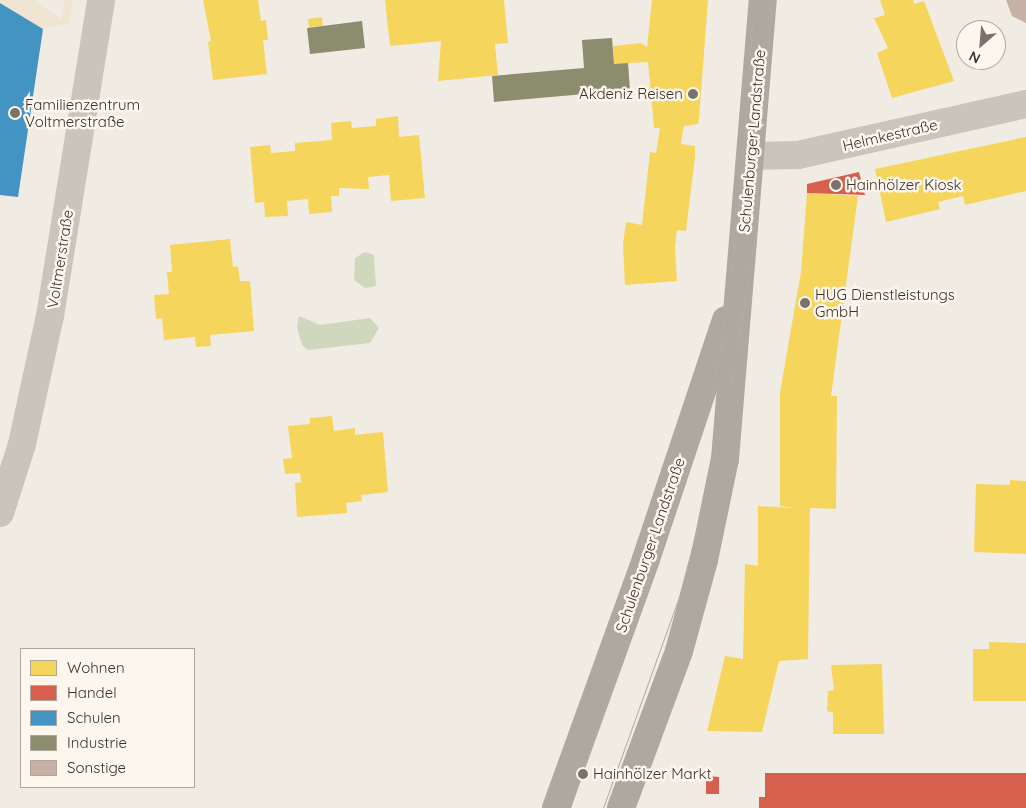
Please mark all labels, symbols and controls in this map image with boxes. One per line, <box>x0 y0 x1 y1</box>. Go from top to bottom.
north arrow <box>956 20 1006 70</box>
text: N <box>966 47 983 68</box>
street label: Schulenburger Landstraße <box>735 49 769 233</box>
place label: Akdeniz Reisen <box>579 85 683 103</box>
marker: Akdeniz Reisen <box>687 88 699 100</box>
place label: Familienzentrum Voltmerstraße <box>25 95 140 130</box>
marker: Familienzentrum Voltmerstraße <box>9 107 21 119</box>
street label: Helmkestraße <box>841 115 939 155</box>
place label: Hainhölzer Kiosk <box>846 176 962 194</box>
marker: Hainhölzer Kiosk <box>830 179 842 191</box>
street label: Voltmerstraße <box>43 208 77 310</box>
place label: HUG Dienstleistungs GmbH <box>815 285 955 320</box>
marker: HUG Dienstleistungs GmbH <box>799 297 811 309</box>
street label: Schulenburger Landstraße <box>612 455 688 635</box>
legend <box>20 648 195 788</box>
text: Wohnen <box>67 658 125 677</box>
text: Handel <box>67 683 117 702</box>
text: Schulen <box>67 708 121 727</box>
text: Industrie <box>67 733 127 752</box>
text: Sonstige <box>67 758 126 777</box>
place label: Hainhölzer Markt <box>593 765 712 783</box>
marker: Hainhölzer Markt <box>577 768 589 780</box>

